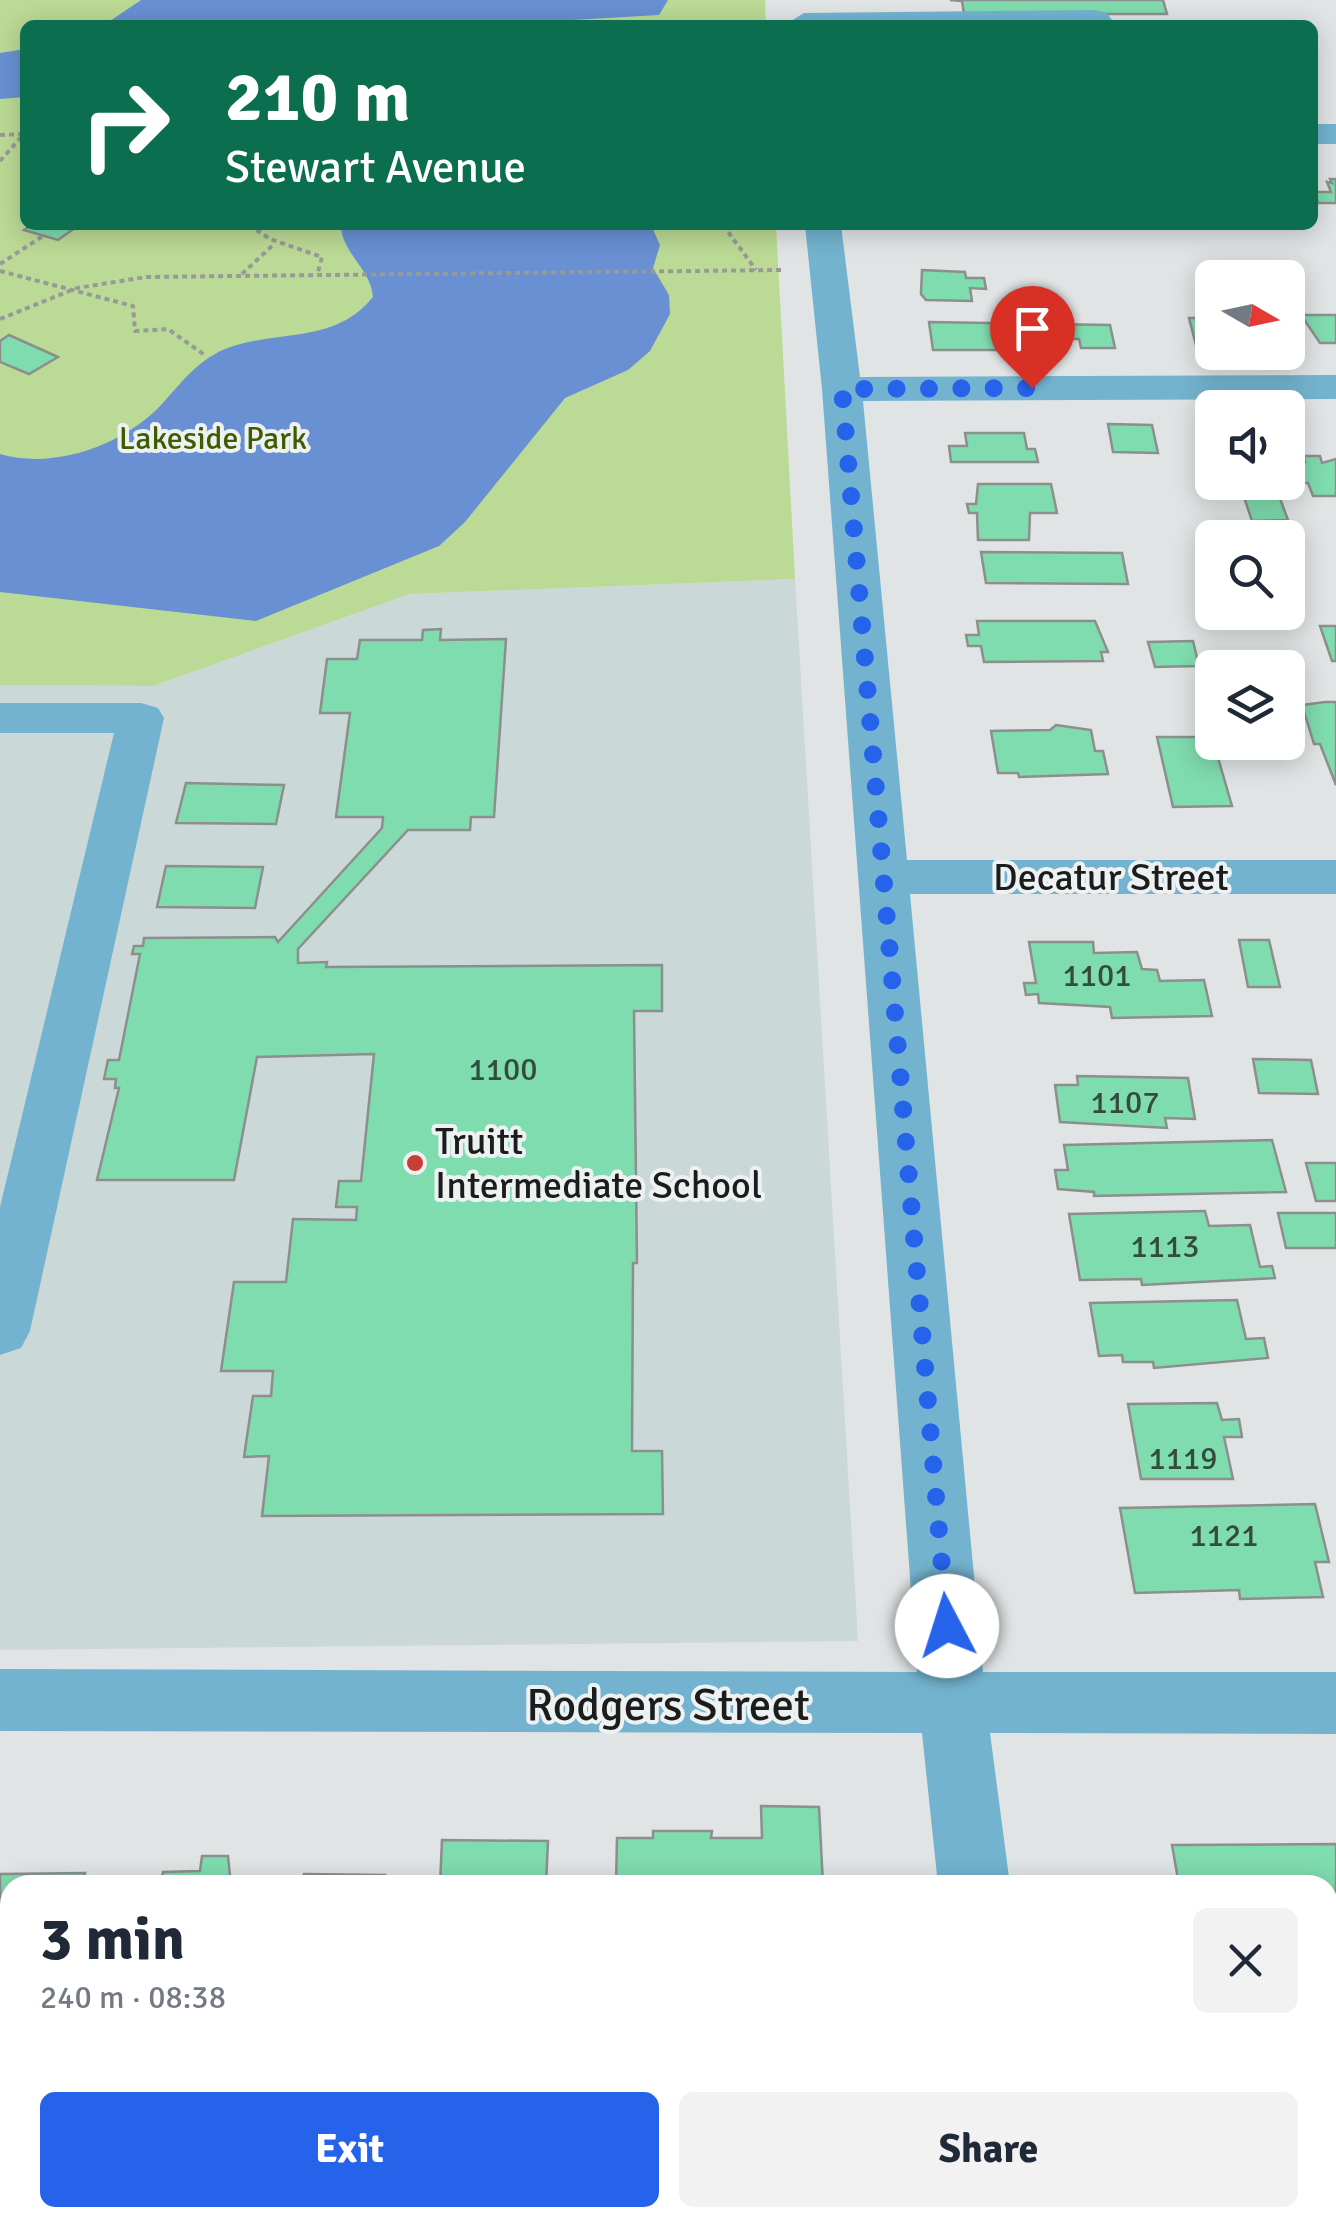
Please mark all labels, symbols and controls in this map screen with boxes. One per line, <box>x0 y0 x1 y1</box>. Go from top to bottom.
text: 210 m <box>225 54 410 140</box>
icon: right <box>60 60 190 190</box>
text: Stewart Avenue <box>225 140 526 195</box>
north arrow <box>1195 260 1305 370</box>
map controls <box>1195 260 1305 760</box>
pin <box>990 286 1075 389</box>
icon: arrive <box>1005 301 1060 356</box>
button: sound <box>1195 390 1305 500</box>
park label: Lakeside Park <box>119 419 307 458</box>
button: search <box>1195 520 1305 630</box>
button: layers <box>1195 650 1305 760</box>
street label: Decatur Street <box>993 854 1229 901</box>
house number: 1101 <box>1062 956 1132 995</box>
house number: 1100 <box>468 1050 538 1089</box>
house number: 1107 <box>1090 1083 1160 1122</box>
place label: Truitt Intermediate School <box>435 1118 762 1209</box>
marker: Truitt Intermediate School <box>404 1152 426 1174</box>
house number: 1113 <box>1130 1227 1200 1266</box>
house number: 1119 <box>1148 1439 1218 1478</box>
house number: 1121 <box>1189 1516 1259 1555</box>
position arrow <box>895 1574 999 1678</box>
street label: Rodgers Street <box>526 1678 810 1733</box>
text: 3 min <box>40 1903 185 1977</box>
button: close <box>1193 1908 1298 2013</box>
text: 240 m · 08:38 <box>40 1978 226 2017</box>
button: Exit <box>40 2092 659 2207</box>
button: Share <box>679 2092 1298 2207</box>

